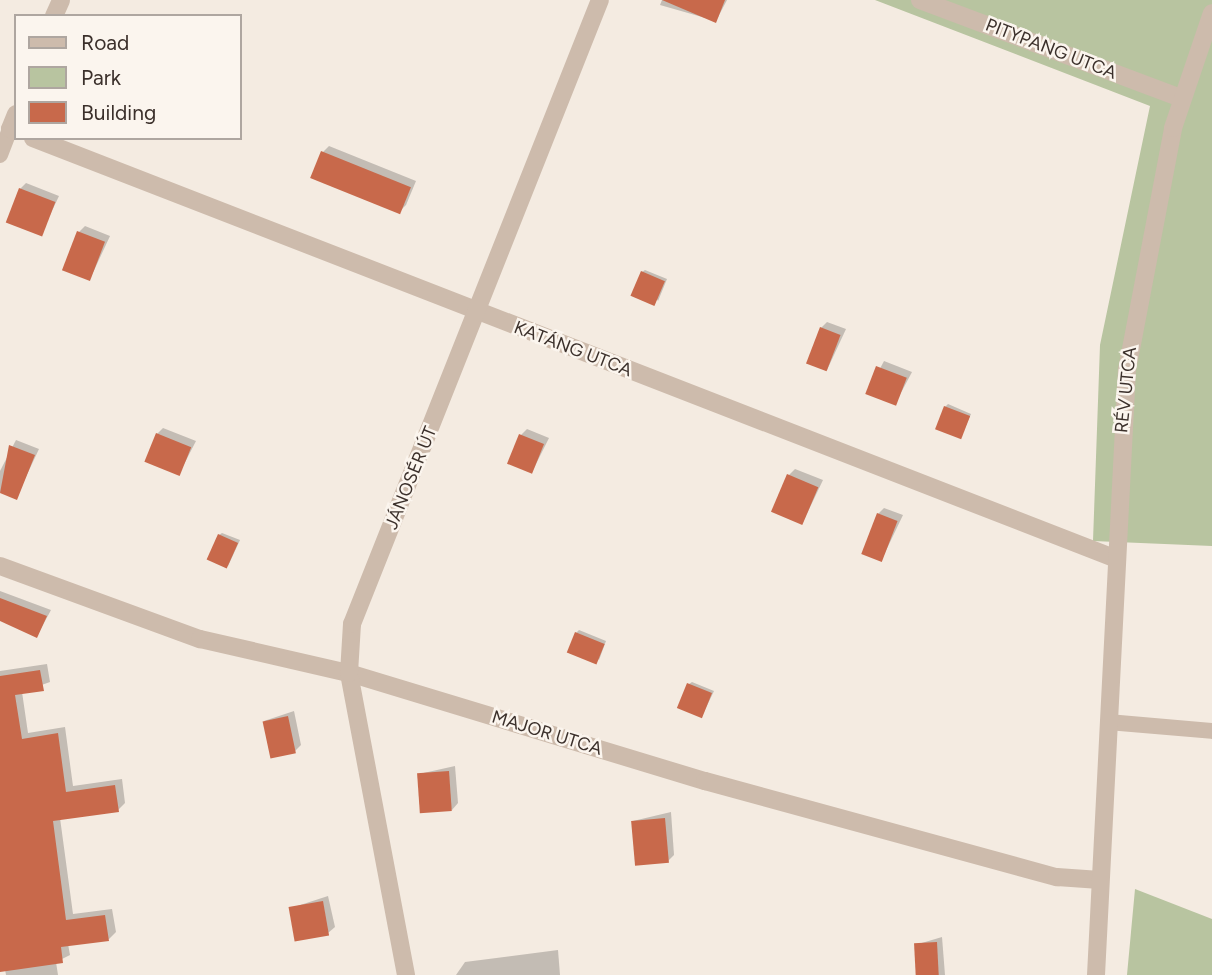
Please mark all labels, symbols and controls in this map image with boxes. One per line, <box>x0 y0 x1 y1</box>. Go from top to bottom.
legend <box>14 14 242 140</box>
street label: PITYPANG UTCA <box>983 14 1119 84</box>
text: Road <box>81 30 129 55</box>
text: Park <box>81 65 121 90</box>
text: Building <box>81 100 156 125</box>
street label: KATÁNG UTCA <box>511 317 635 381</box>
street label: RÉV UTCA <box>1111 346 1141 434</box>
street label: JÁNOSÉR ÚT <box>381 423 441 533</box>
street label: MAJOR UTCA <box>489 706 605 760</box>

